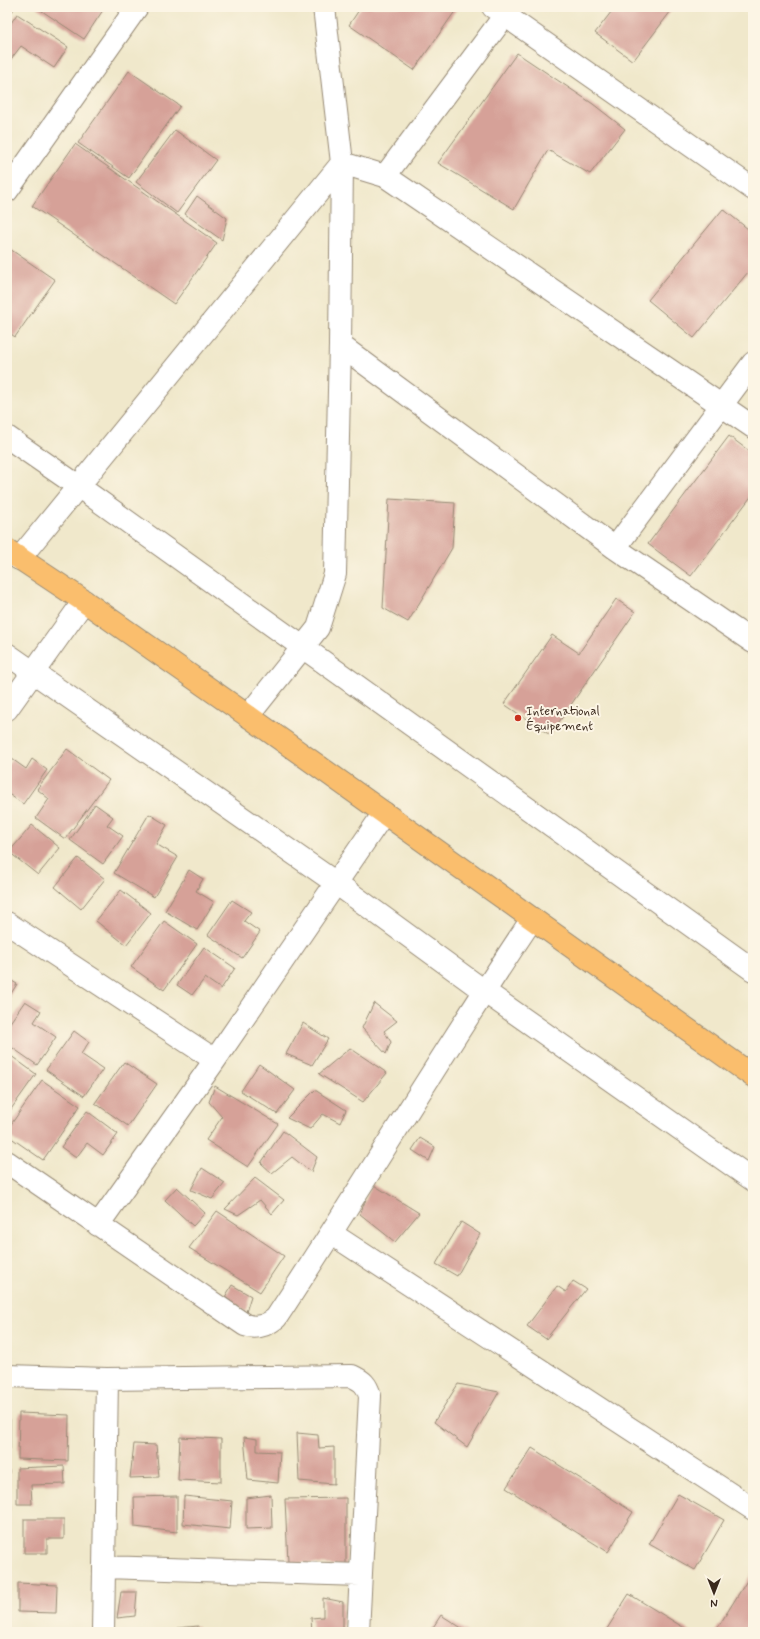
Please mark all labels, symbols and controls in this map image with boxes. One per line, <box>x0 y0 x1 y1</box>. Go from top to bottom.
place label: International Équipement <box>526 703 600 735</box>
marker: International Équipement <box>513 713 523 723</box>
north arrow <box>694 1573 734 1613</box>
text: N <box>710 1595 718 1609</box>

